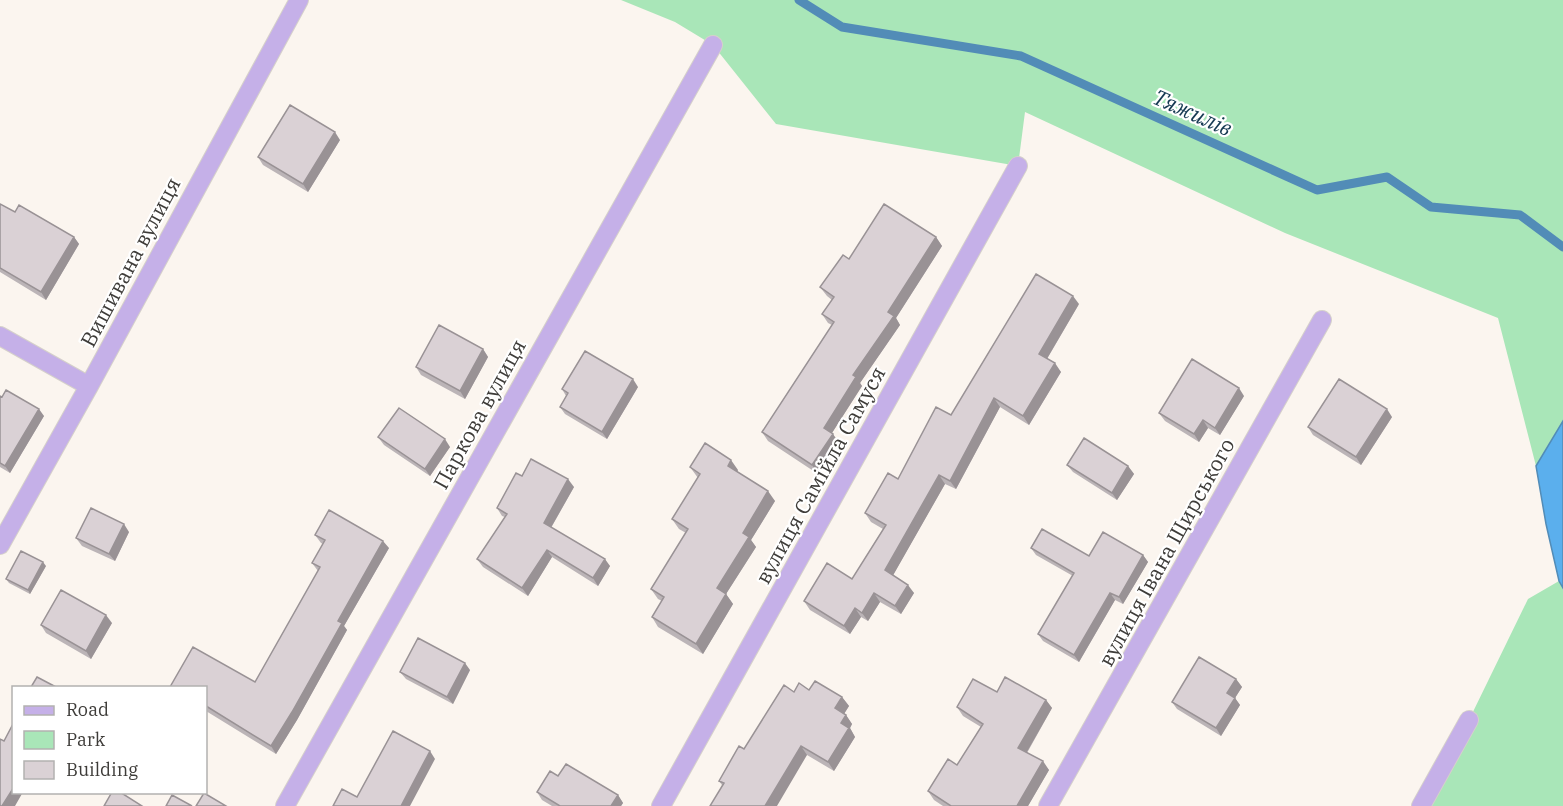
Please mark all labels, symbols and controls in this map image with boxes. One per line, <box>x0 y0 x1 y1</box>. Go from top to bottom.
water label: Тяжилів <box>1149 82 1237 142</box>
street label: Вишивана вулиця <box>73 172 187 352</box>
street label: Паркова вулиця <box>426 334 532 494</box>
street label: вулиця Самійла Самуся <box>749 361 891 589</box>
street label: вулиця Івана Щирського <box>1092 433 1240 671</box>
legend <box>12 686 207 794</box>
text: Road <box>66 698 109 721</box>
text: Park <box>66 728 106 751</box>
text: Building <box>66 758 138 781</box>

